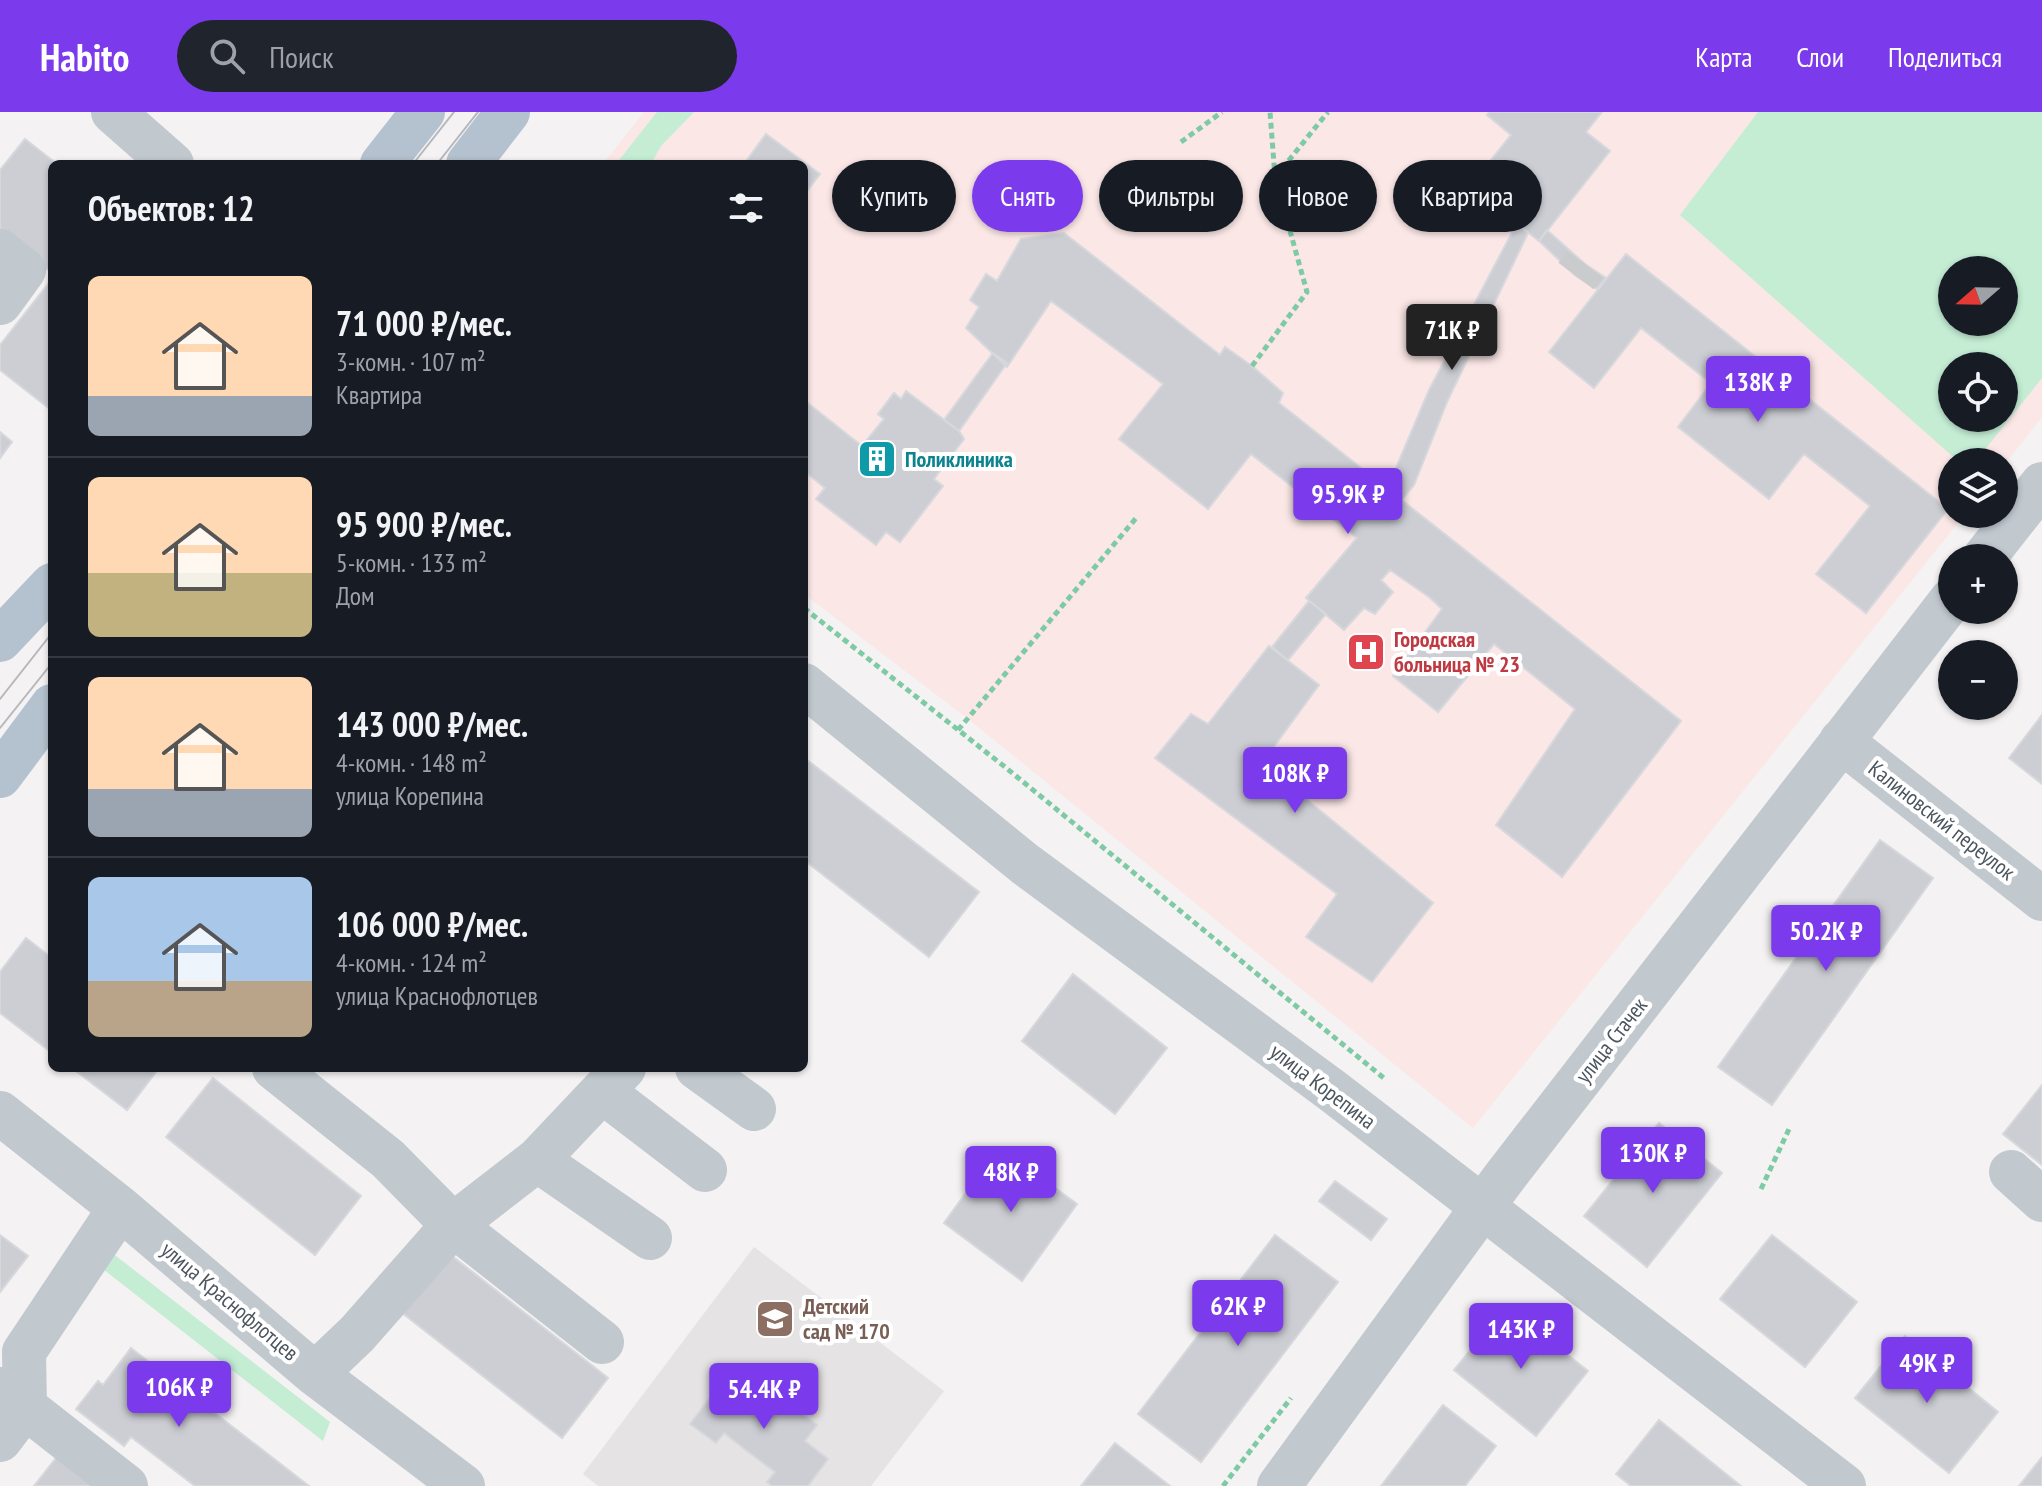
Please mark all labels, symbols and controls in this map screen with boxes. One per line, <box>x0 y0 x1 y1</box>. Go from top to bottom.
search box <box>177 20 737 92</box>
text: Habito <box>40 32 129 81</box>
icon: search <box>205 34 249 78</box>
text: Поиск <box>269 37 334 76</box>
text: Карта <box>1695 38 1752 75</box>
text: Слои <box>1796 38 1844 75</box>
text: Поделиться <box>1888 38 2002 75</box>
chip: Купить <box>832 160 956 232</box>
chip: Снять <box>972 160 1083 232</box>
chip: Фильтры <box>1099 160 1243 232</box>
chip: Новое <box>1259 160 1377 232</box>
chip: Квартира <box>1393 160 1542 232</box>
text: Объектов: 12 <box>88 186 255 230</box>
icon: filters <box>724 186 768 230</box>
north arrow <box>1938 256 2018 336</box>
map controls <box>1938 256 2018 720</box>
text: 71 000 ₽/мес. <box>336 301 512 345</box>
pin: 71K ₽ <box>1396 304 1508 372</box>
icon: home <box>152 308 248 404</box>
text: 71K ₽ <box>1424 313 1480 346</box>
text: 3-комн. · 107 m² <box>336 345 486 378</box>
button: locate <box>1938 352 2018 432</box>
pin: 138K ₽ <box>1693 356 1823 424</box>
text: 138K ₽ <box>1724 365 1792 398</box>
text: Квартира <box>336 378 422 411</box>
building icon: Поликлиника <box>856 438 898 480</box>
place label: Поликлиника <box>905 445 1013 473</box>
button: layers <box>1938 448 2018 528</box>
pin: 95.9K ₽ <box>1274 468 1422 536</box>
text: 95.9K ₽ <box>1311 477 1385 510</box>
text: 95 900 ₽/мес. <box>336 502 512 546</box>
icon: home <box>152 509 248 605</box>
button: + <box>1938 544 2018 624</box>
text: 5-комн. · 133 m² <box>336 546 487 579</box>
text: Дом <box>336 579 374 612</box>
place label: Городская больница № 23 <box>1394 625 1520 678</box>
hospital icon: Городская больница № 23 <box>1345 631 1387 673</box>
button: − <box>1938 640 2018 720</box>
text: 143 000 ₽/мес. <box>336 702 528 746</box>
icon: home <box>152 709 248 805</box>
text: 4-комн. · 148 m² <box>336 746 487 779</box>
pin: 108K ₽ <box>1230 747 1360 815</box>
street label: Калиновский переулок <box>1863 754 2021 886</box>
text: 108K ₽ <box>1261 756 1329 789</box>
text: улица Корепина <box>336 779 484 812</box>
text: 106 000 ₽/мес. <box>336 902 528 946</box>
pin: 50.2K ₽ <box>1752 905 1900 973</box>
icon: home <box>152 909 248 1005</box>
text: 50.2K ₽ <box>1789 914 1863 947</box>
text: 4-комн. · 124 m² <box>336 946 487 979</box>
text: улица Краснофлотцев <box>336 979 538 1012</box>
street label: улица Стачек <box>1569 991 1653 1088</box>
street label: улица Корепина <box>1265 1037 1381 1135</box>
pin: 130K ₽ <box>1588 1127 1718 1195</box>
text: 130K ₽ <box>1619 1136 1687 1169</box>
pin: 48K ₽ <box>955 1146 1067 1214</box>
text: 48K ₽ <box>983 1155 1039 1188</box>
street label: улица Краснофлотцев <box>156 1235 305 1367</box>
pin: 62K ₽ <box>1182 1280 1294 1348</box>
text: 62K ₽ <box>1210 1289 1266 1322</box>
place label: Детский сад № 170 <box>803 1292 890 1345</box>
school or university icon: Детский сад № 170 <box>754 1298 796 1340</box>
pin: 143K ₽ <box>1456 1303 1586 1371</box>
text: 143K ₽ <box>1487 1312 1555 1345</box>
pin: 49K ₽ <box>1871 1337 1983 1405</box>
text: 49K ₽ <box>1899 1346 1955 1379</box>
pin: 106K ₽ <box>114 1361 244 1429</box>
pin: 54.4K ₽ <box>690 1363 838 1431</box>
text: 106K ₽ <box>145 1370 213 1403</box>
text: 54.4K ₽ <box>727 1372 801 1405</box>

